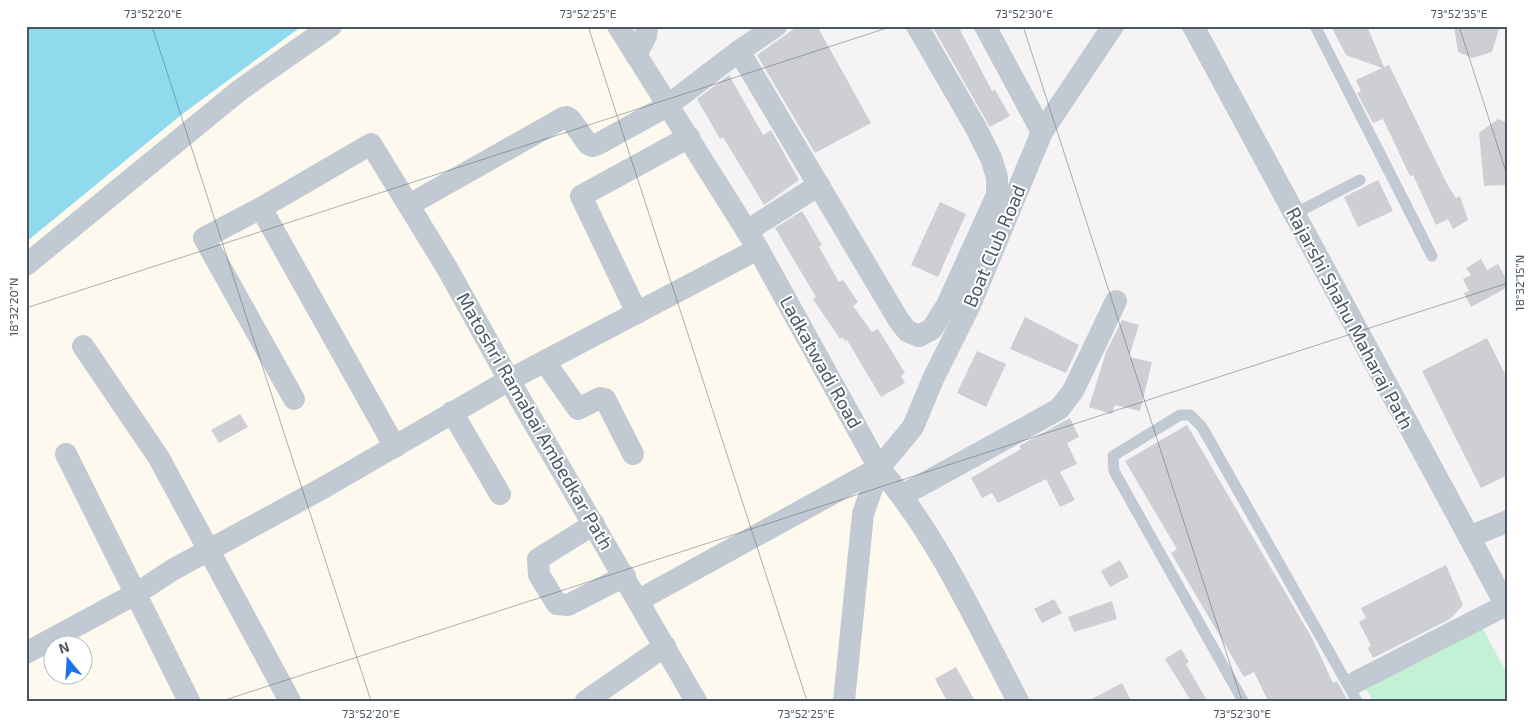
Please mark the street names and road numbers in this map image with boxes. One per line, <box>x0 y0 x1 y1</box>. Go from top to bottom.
street label: Boat Club Road <box>957 181 1030 310</box>
street label: Rajarshi Shahu Maharaj Path <box>1282 203 1419 433</box>
street label: Matoshri Ramabai Ambedkar Path <box>452 288 619 553</box>
street label: Ladkatwadi Road <box>775 291 867 432</box>

